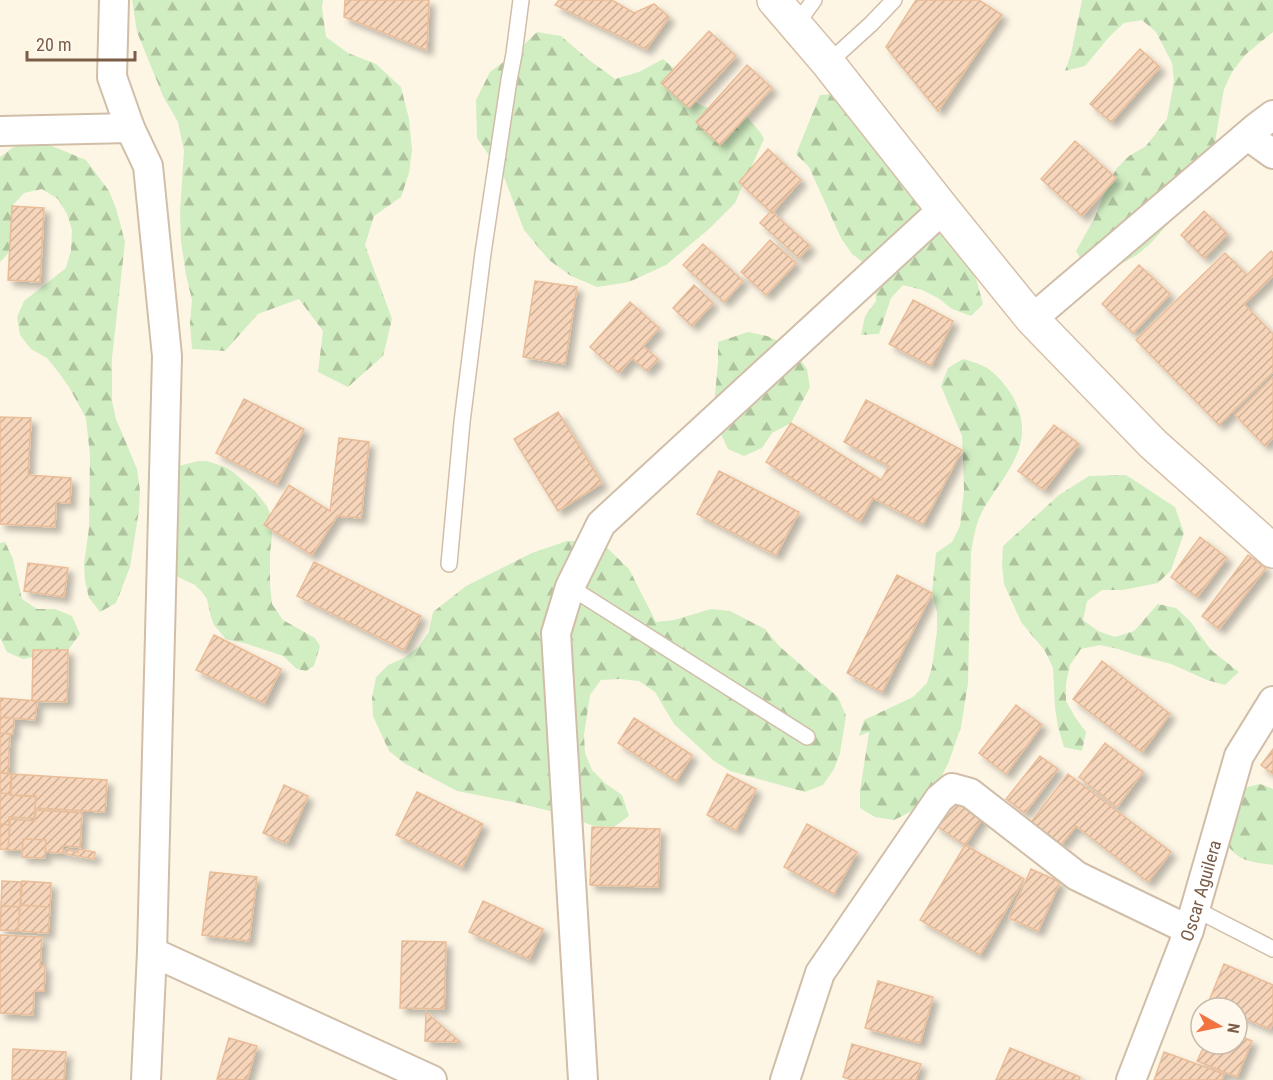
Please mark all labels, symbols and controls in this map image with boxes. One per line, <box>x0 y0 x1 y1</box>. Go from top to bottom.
scale bar <box>27 24 135 62</box>
text: 20 m <box>36 34 71 55</box>
street label: Oscar Aguilera <box>1175 838 1225 944</box>
north arrow <box>1189 996 1249 1056</box>
text: N <box>1223 1022 1243 1035</box>

